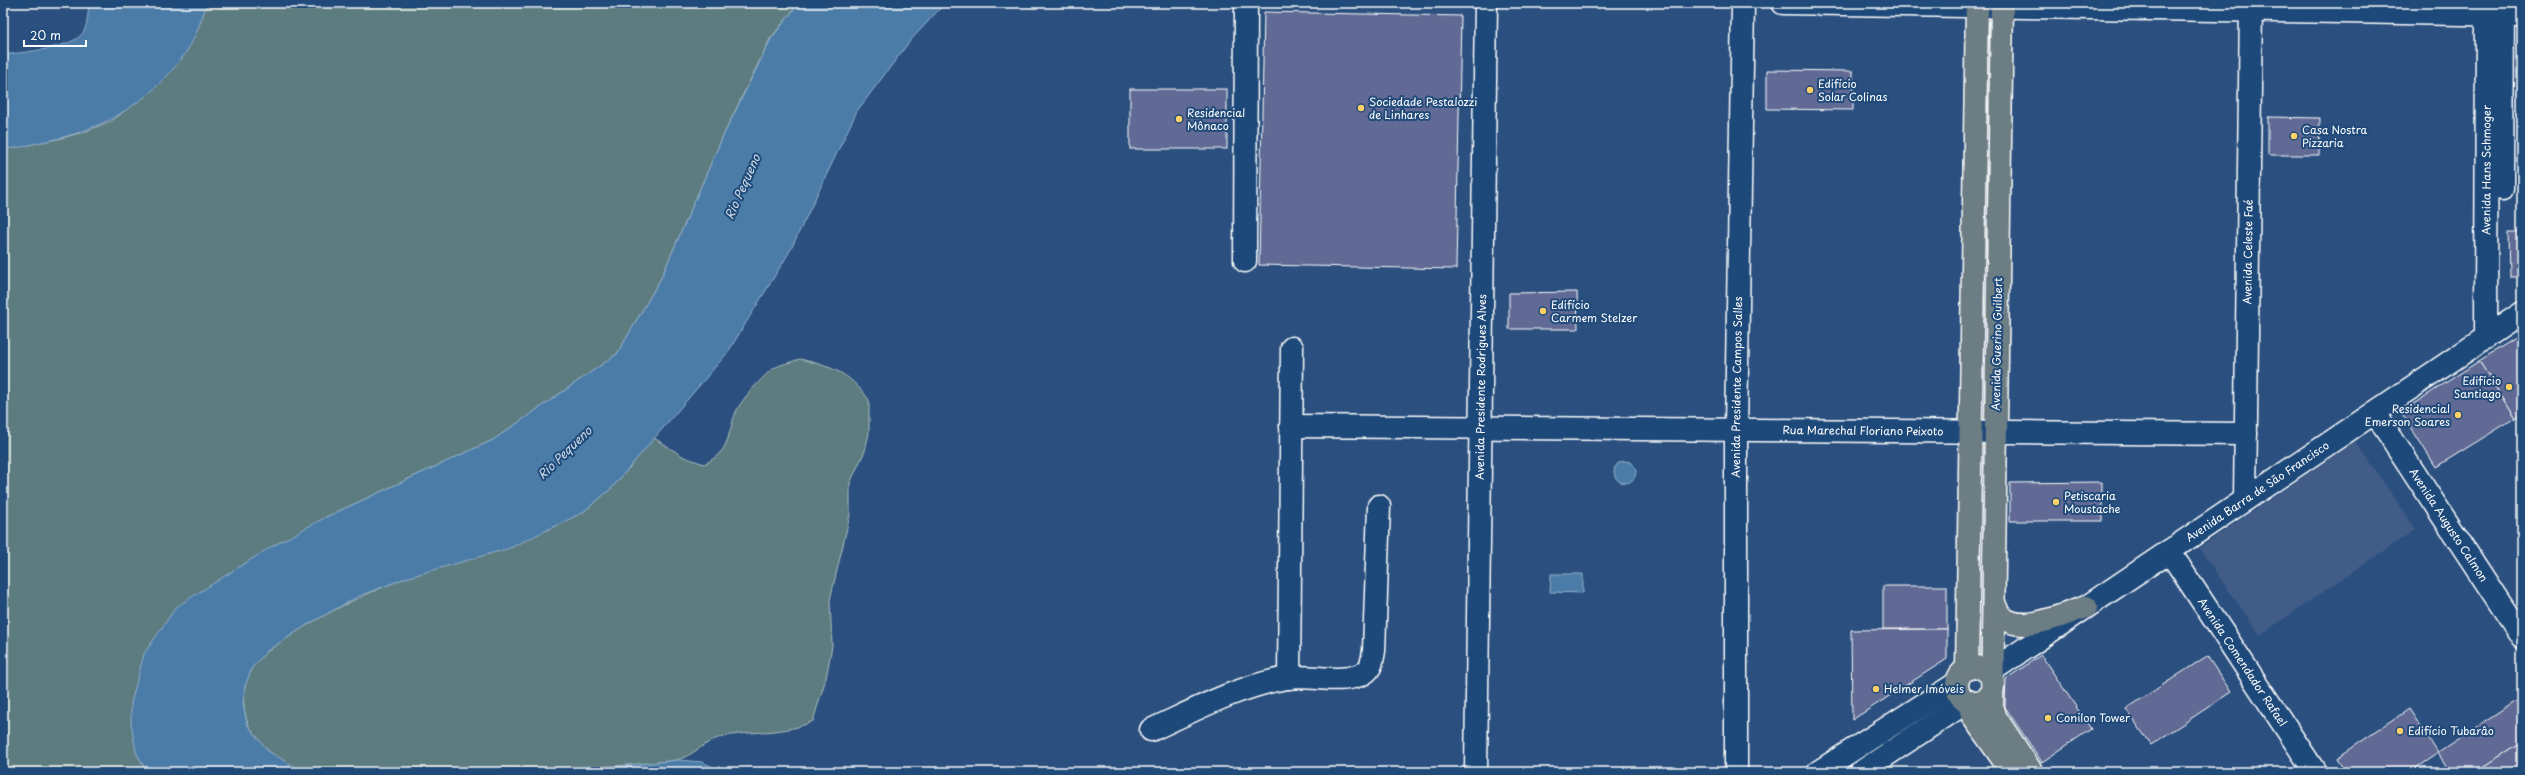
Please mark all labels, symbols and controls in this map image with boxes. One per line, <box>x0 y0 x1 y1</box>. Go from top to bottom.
scale bar <box>24 22 86 48</box>
text: 20 m <box>30 26 61 44</box>
place label: Edifício Solar Colinas <box>1818 75 1888 105</box>
marker: Edifício Solar Colinas <box>1805 85 1815 95</box>
place label: Sociedade Pestalozzi de Linhares <box>1369 93 1477 123</box>
marker: Sociedade Pestalozzi de Linhares <box>1356 103 1366 113</box>
place label: Residencial Mônaco <box>1187 104 1245 134</box>
street label: Avenida Hans Schmoger <box>2477 104 2495 235</box>
marker: Residencial Mônaco <box>1174 114 1184 124</box>
place label: Casa Nostra Pizzaria <box>2302 121 2368 151</box>
marker: Casa Nostra Pizzaria <box>2289 131 2299 141</box>
water label: Rio Pequeno <box>720 150 765 222</box>
street label: Avenida Celeste Faé <box>2238 199 2257 305</box>
street label: Avenida Guerino Guilbert <box>1987 277 2006 411</box>
street label: Avenida Presidente Rodrigues Alves <box>1471 294 1490 480</box>
place label: Edifício Carmem Stelzer <box>1551 296 1638 326</box>
street label: Avenida Presidente Campos Salles <box>1727 296 1746 478</box>
marker: Edifício Carmem Stelzer <box>1538 306 1548 316</box>
place label: Edifício Santiago <box>2454 372 2501 402</box>
marker: Edifício Santiago <box>2504 382 2514 392</box>
place label: Residencial Emerson Soares <box>2365 400 2450 430</box>
marker: Residencial Emerson Soares <box>2453 410 2463 420</box>
water label: Rio Pequeno <box>533 421 596 483</box>
street label: Rua Marechal Floriano Peixoto <box>1782 421 1944 439</box>
street label: Avenida Barra de São Francisco <box>2182 437 2332 546</box>
street label: Avenida Augusto Calmon <box>2405 464 2493 585</box>
place label: Petiscaria Moustache <box>2064 487 2121 517</box>
marker: Petiscaria Moustache <box>2051 497 2061 507</box>
street label: Avenida Comendador Rafael <box>2194 594 2291 729</box>
place label: Helmer Imóveis <box>1884 680 1964 697</box>
marker: Helmer Imóveis <box>1871 684 1881 694</box>
place label: Conilon Tower <box>2056 709 2131 726</box>
marker: Conilon Tower <box>2043 713 2053 723</box>
place label: Edifício Tubarâo <box>2408 722 2494 739</box>
marker: Edifício Tubarâo <box>2395 726 2405 736</box>

